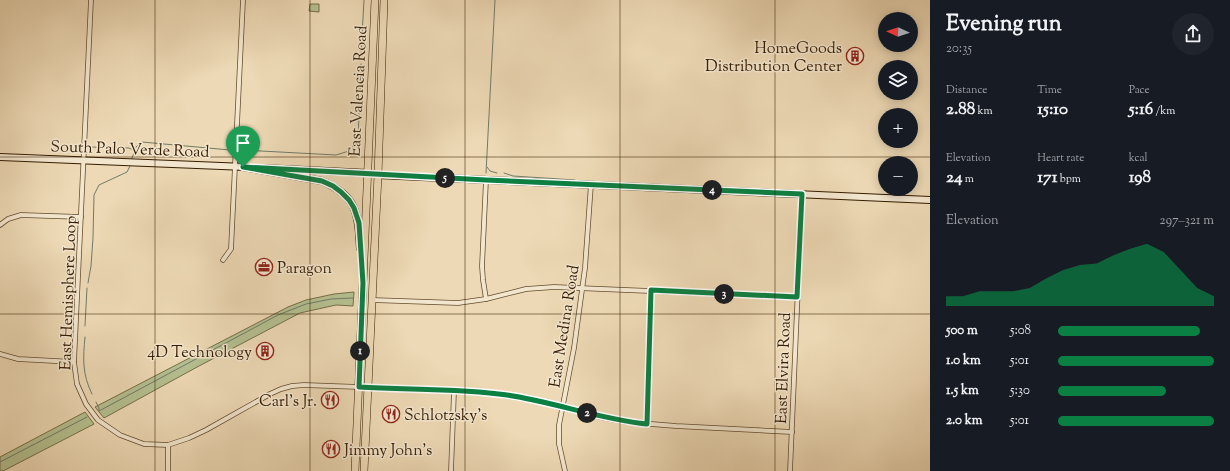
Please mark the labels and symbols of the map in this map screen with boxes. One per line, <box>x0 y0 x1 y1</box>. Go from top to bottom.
north arrow <box>878 12 918 52</box>
street label: East Valencia Road <box>345 25 374 157</box>
place label: HomeGoods Distribution Center <box>705 38 842 79</box>
building icon: HomeGoods Distribution Center <box>845 46 865 66</box>
pin <box>226 126 260 167</box>
street label: South Palo Verde Road <box>50 136 210 165</box>
pin: 5 <box>435 168 455 188</box>
pin: 4 <box>702 180 722 200</box>
street label: East Hemisphere Loop <box>55 215 84 371</box>
office icon: Paragon <box>254 257 274 277</box>
place label: Paragon <box>277 258 333 281</box>
street label: East Medina Road <box>544 263 587 389</box>
pin: 3 <box>714 284 734 304</box>
street label: East Elvira Road <box>771 312 798 424</box>
building icon: 4D Technology <box>255 341 275 361</box>
pin: 1 <box>350 341 370 361</box>
place label: 4D Technology <box>147 342 252 365</box>
restaurant icon: Carl's Jr. <box>320 390 340 410</box>
place label: Carl's Jr. <box>259 391 317 414</box>
pin: 2 <box>577 403 597 423</box>
restaurant icon: Schlotzsky's <box>381 404 401 424</box>
place label: Schlotzsky's <box>404 405 487 428</box>
restaurant icon: Jimmy John's <box>321 439 341 459</box>
place label: Jimmy John's <box>343 440 432 463</box>

